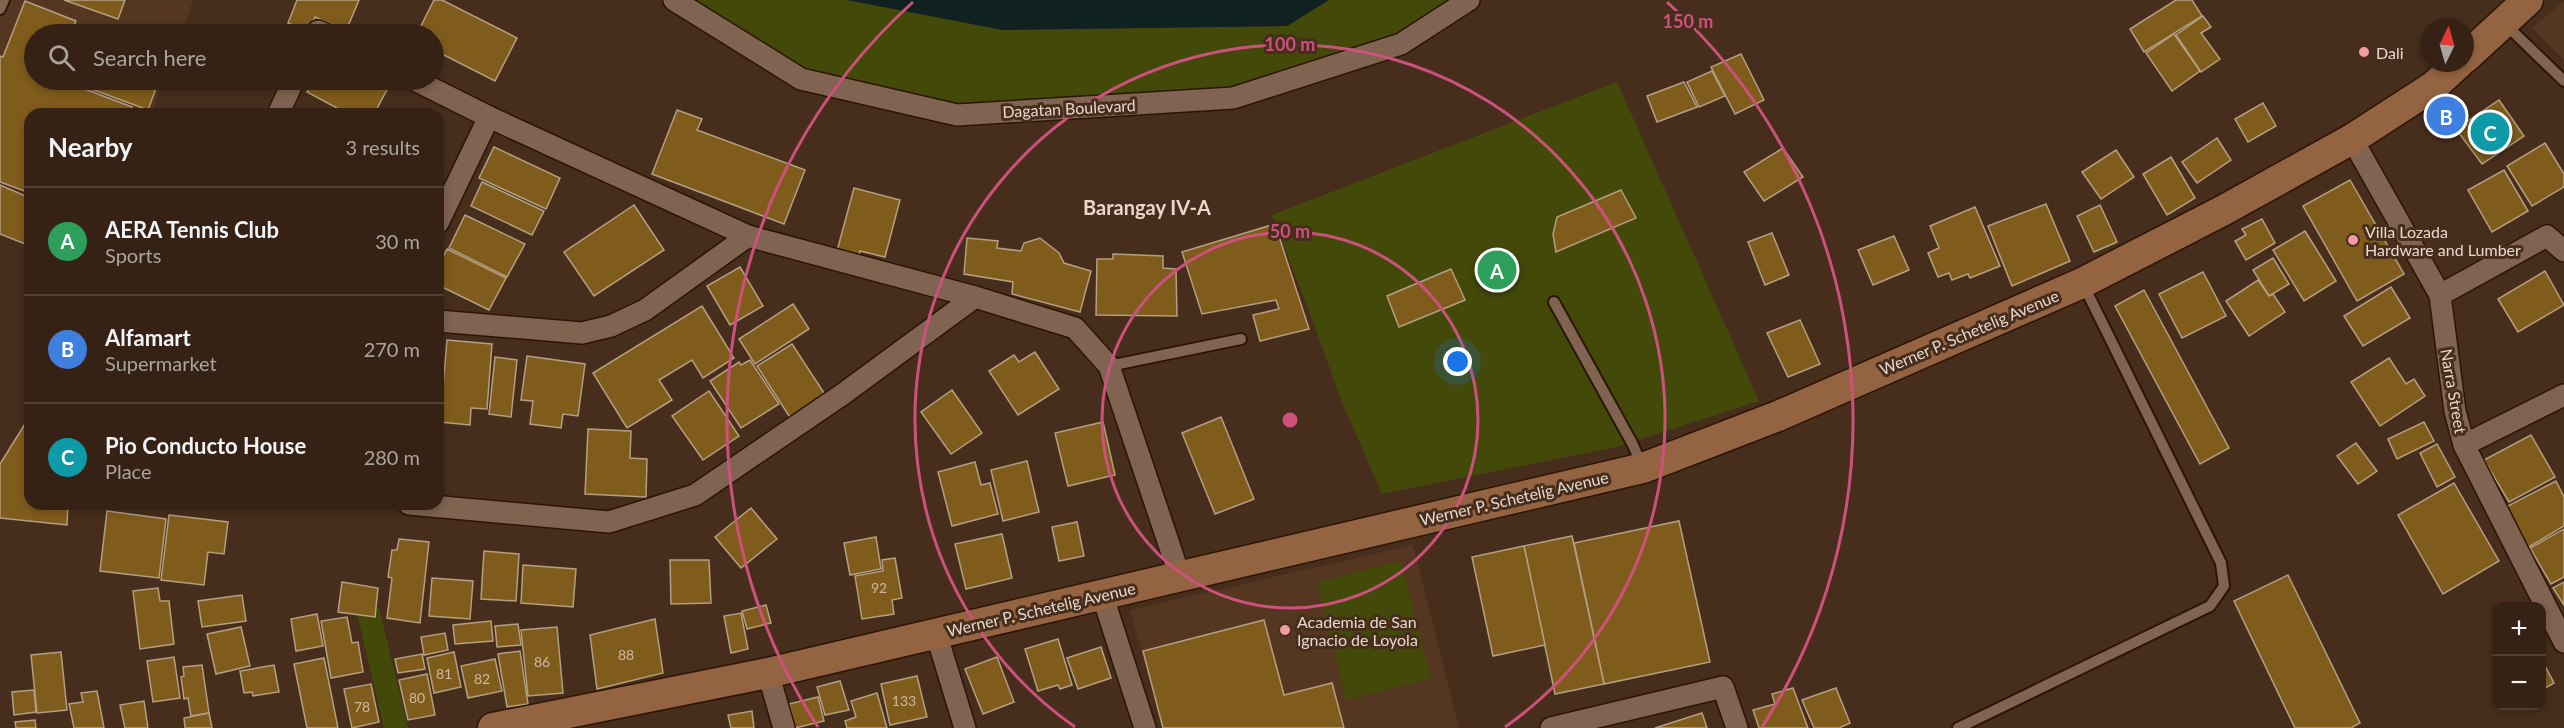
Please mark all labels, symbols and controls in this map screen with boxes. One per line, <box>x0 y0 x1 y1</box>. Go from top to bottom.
text: 150 m <box>1663 10 1713 32</box>
north arrow <box>2420 18 2474 72</box>
search box <box>24 24 444 90</box>
text: 100 m <box>1265 33 1315 55</box>
icon: search <box>45 41 78 74</box>
place label: Dali <box>2376 43 2404 62</box>
text: Search here <box>93 44 206 71</box>
marker: Dali <box>2357 45 2371 59</box>
pin: B <box>2426 94 2466 138</box>
street label: Dagatan Boulevard <box>1002 95 1136 121</box>
pin: C <box>2470 110 2510 154</box>
text: Nearby <box>48 131 133 163</box>
text: 3 results <box>345 135 420 159</box>
district label: Barangay IV-A <box>1083 195 1211 219</box>
text: AERA Tennis Club <box>105 216 279 243</box>
text: 50 m <box>1270 220 1310 242</box>
place label: Villa Lozada Hardware and Lumber <box>2365 222 2521 259</box>
text: A <box>61 229 74 253</box>
text: 30 m <box>375 229 420 253</box>
marker: Villa Lozada Hardware and Lumber <box>2346 233 2360 247</box>
text: Sports <box>105 243 161 267</box>
pin: A <box>1478 248 1516 292</box>
street label: Werner P. Schetelig Avenue <box>1876 286 2062 378</box>
text: Alfamart <box>105 324 191 351</box>
text: B <box>61 337 74 361</box>
text: 270 m <box>364 337 420 361</box>
your location <box>1443 347 1472 376</box>
street label: Narra Street <box>2437 347 2471 435</box>
text: Supermarket <box>105 351 217 375</box>
centre of rings <box>1280 410 1300 430</box>
text: Pio Conducto House <box>105 432 306 459</box>
text: C <box>61 445 74 469</box>
text: 280 m <box>364 445 420 469</box>
text: Place <box>105 459 152 483</box>
street label: Werner P. Schetelig Avenue <box>1418 467 1610 529</box>
street label: Werner P. Schetelig Avenue <box>945 578 1137 640</box>
house number: 92 <box>871 579 887 596</box>
map controls <box>2492 602 2546 710</box>
button: + <box>2492 602 2546 656</box>
place label: Academia de San Ignacio de Loyola <box>1297 612 1418 649</box>
marker: Academia de San Ignacio de Loyola <box>1278 623 1292 637</box>
house number: 88 <box>618 646 634 663</box>
house number: 86 <box>534 653 550 670</box>
button: − <box>2492 656 2546 710</box>
house number: 81 <box>436 665 452 682</box>
house number: 82 <box>474 670 490 687</box>
house number: 80 <box>409 689 425 706</box>
house number: 133 <box>892 692 916 709</box>
house number: 78 <box>354 698 370 715</box>

